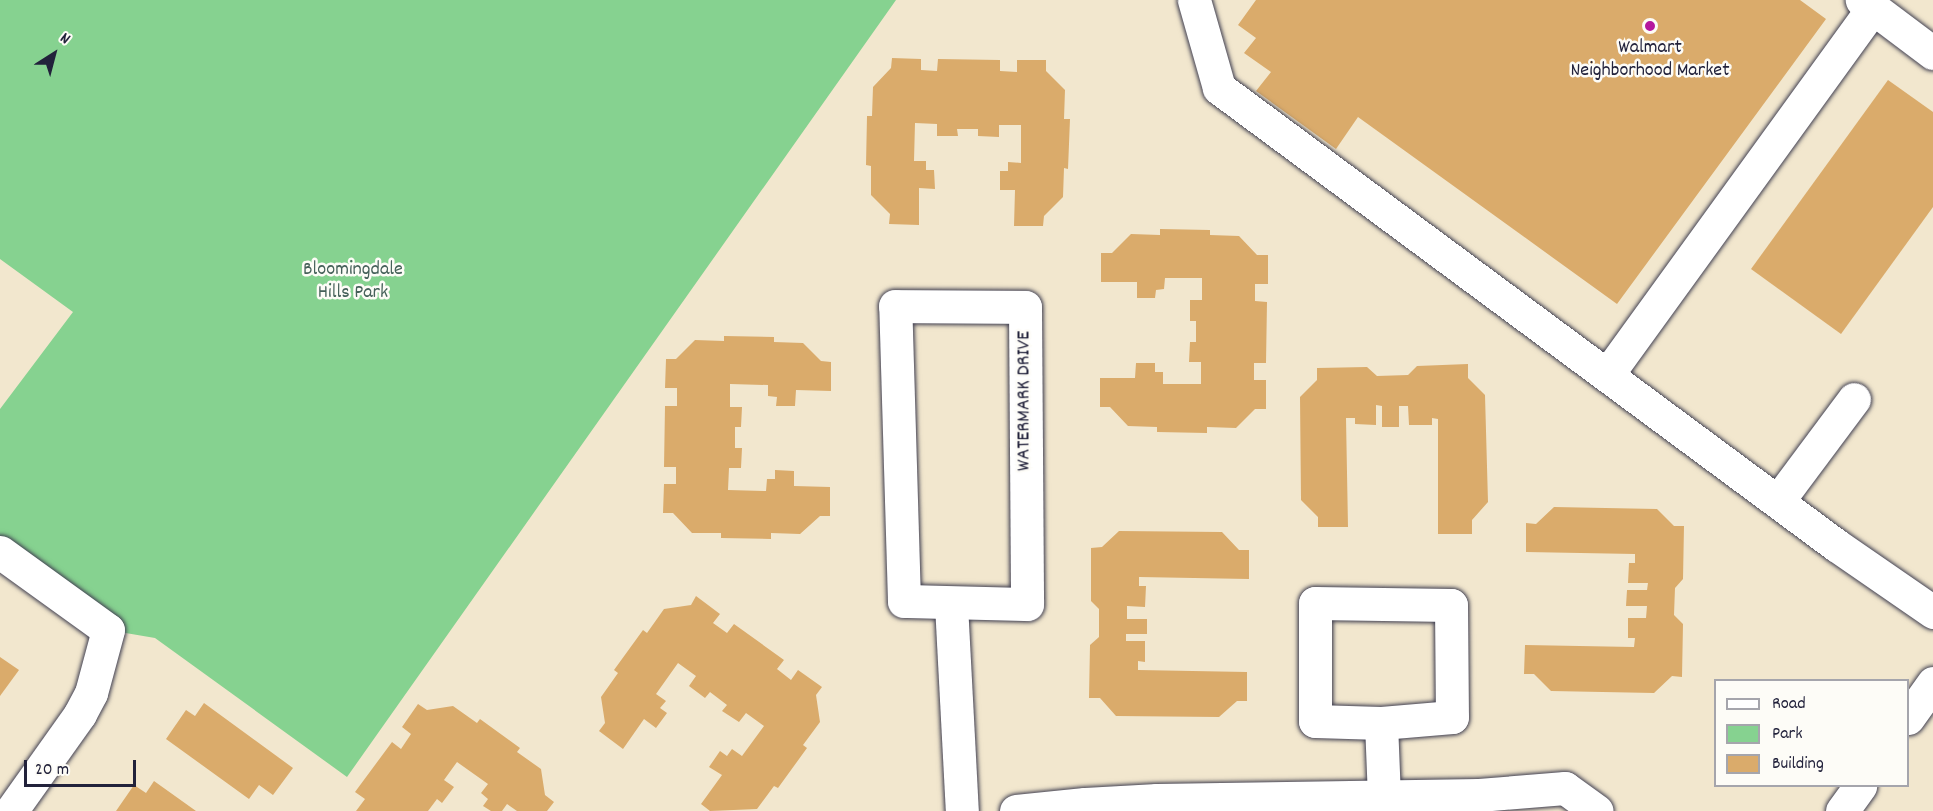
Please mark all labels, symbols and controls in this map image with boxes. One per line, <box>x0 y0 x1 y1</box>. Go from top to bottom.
marker: Walmart Neighborhood Market <box>1643 19 1657 33</box>
north arrow <box>24 24 84 84</box>
text: N <box>55 27 75 51</box>
place label: Walmart Neighborhood Market <box>1570 36 1730 83</box>
park label: Bloomingdale Hills Park <box>303 258 403 305</box>
street label: WATERMARK DRIVE <box>1013 331 1037 471</box>
legend <box>1714 679 1909 787</box>
text: Road <box>1772 692 1806 717</box>
text: Park <box>1772 722 1803 747</box>
scale bar <box>27 748 140 786</box>
text: Building <box>1772 752 1824 777</box>
text: 20 m <box>35 758 69 783</box>

